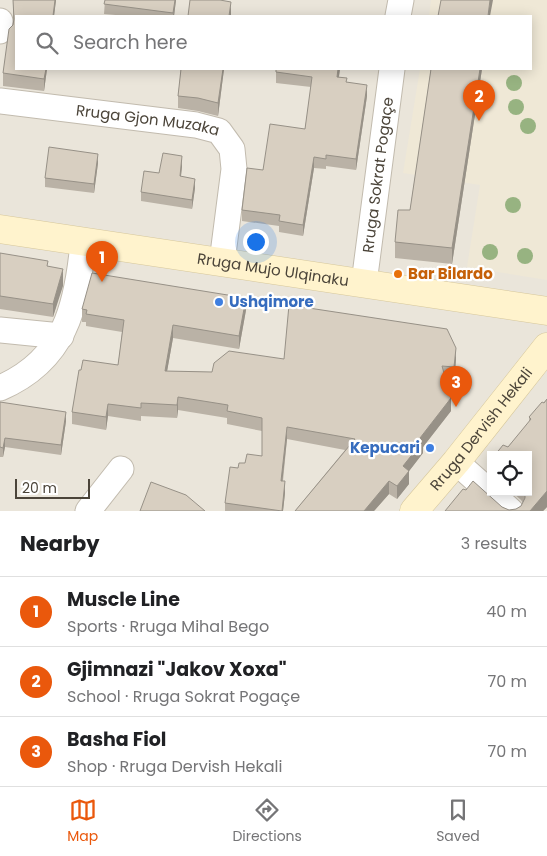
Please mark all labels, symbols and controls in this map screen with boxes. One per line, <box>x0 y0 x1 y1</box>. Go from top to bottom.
search box <box>15 15 532 70</box>
icon: search <box>33 29 61 57</box>
text: Search here <box>73 29 187 56</box>
pin: 2 <box>463 80 495 121</box>
street label: Rruga Sokrat Pogaçe <box>357 96 398 254</box>
street label: Rruga Gjon Muzaka <box>75 99 222 141</box>
your location <box>243 229 269 255</box>
pin: 1 <box>86 241 118 282</box>
street label: Rruga Mujo Ulqinaku <box>196 248 350 291</box>
place label: Bar Bilardo <box>408 263 493 284</box>
marker: Bar Bilardo <box>392 268 404 280</box>
place label: Ushqimore <box>229 291 314 312</box>
marker: Ushqimore <box>213 296 225 308</box>
street label: Rruga Dervish Hekali <box>425 363 537 495</box>
pin: 3 <box>440 366 472 407</box>
place label: Kepucari <box>350 437 420 458</box>
marker: Kepucari <box>424 442 436 454</box>
map controls <box>487 451 532 496</box>
button: locate <box>487 451 532 496</box>
scale bar <box>15 476 90 499</box>
text: 20 m <box>22 478 57 498</box>
text: Nearby <box>20 529 100 558</box>
text: 3 results <box>461 532 527 555</box>
text: Muscle Line <box>67 586 180 613</box>
text: 1 <box>33 600 39 623</box>
text: 40 m <box>486 600 527 623</box>
text: Sports · Rruga Mihal Bego <box>67 615 269 638</box>
text: Gjimnazi "Jakov Xoxa" <box>67 656 287 683</box>
text: 2 <box>31 670 41 693</box>
text: 70 m <box>487 670 527 693</box>
text: School · Rruga Sokrat Pogaçe <box>67 685 300 708</box>
text: Basha Fiol <box>67 726 166 753</box>
text: 3 <box>31 740 41 763</box>
text: 70 m <box>487 740 527 763</box>
text: Shop · Rruga Dervish Hekali <box>67 755 282 778</box>
tab: Map <box>67 796 98 847</box>
tab: Directions <box>232 796 302 847</box>
tab: Saved <box>436 796 480 847</box>

